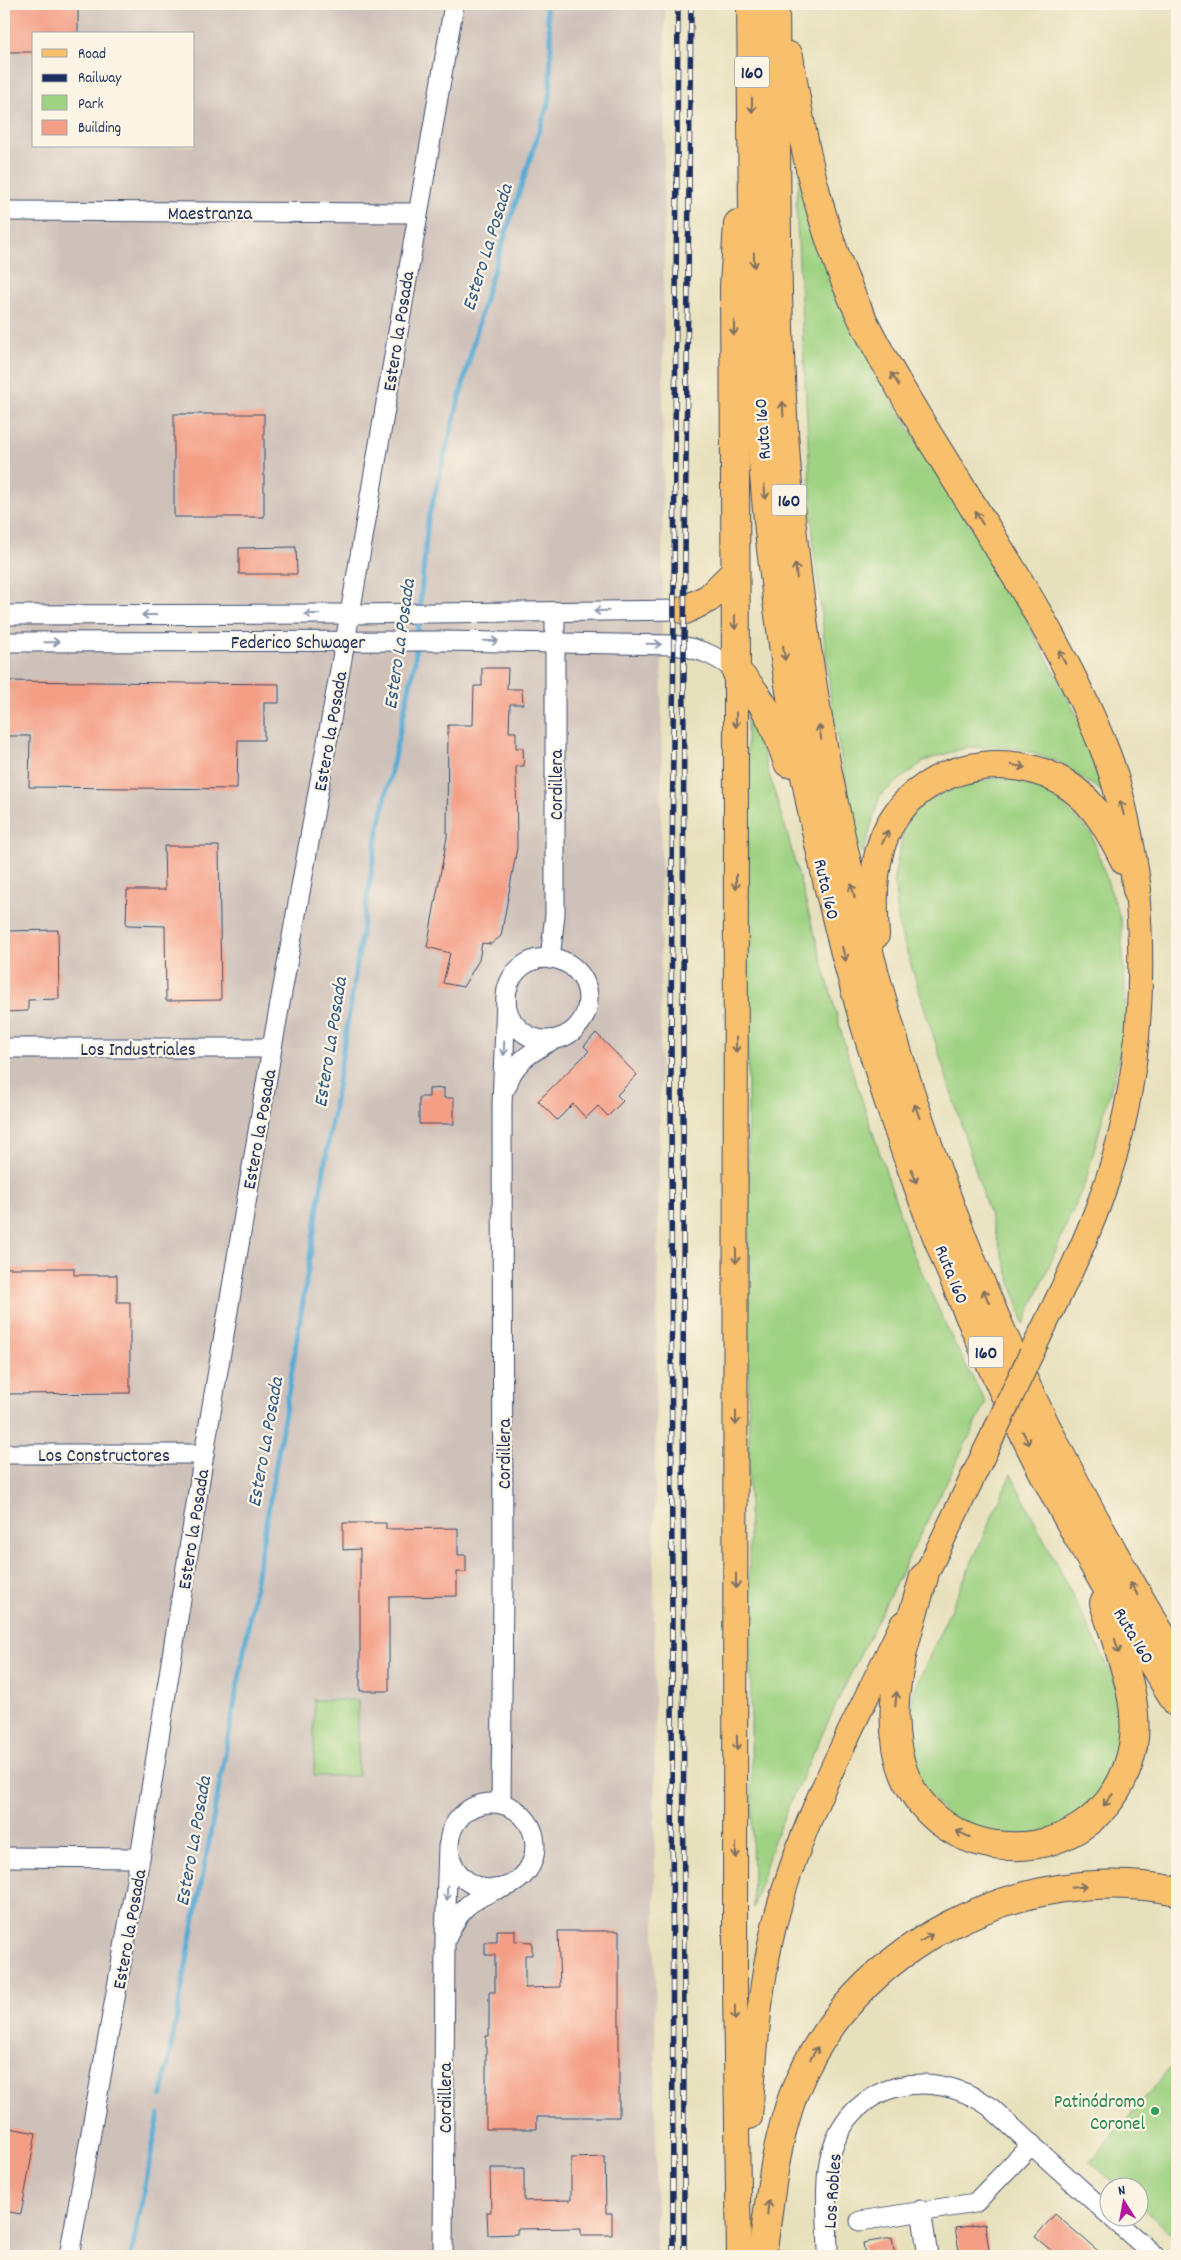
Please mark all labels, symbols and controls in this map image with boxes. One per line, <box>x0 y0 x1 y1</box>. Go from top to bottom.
legend <box>32 32 195 148</box>
text: Road <box>78 44 106 66</box>
road number: 160 <box>734 56 770 88</box>
text: Railway <box>78 68 122 90</box>
text: Park <box>78 94 104 116</box>
one-way arrow <box>747 96 757 113</box>
text: Building <box>78 118 121 140</box>
water label: Estero La Posada <box>456 179 522 315</box>
street label: Maestranza <box>168 202 253 229</box>
one-way arrow <box>749 251 759 267</box>
street label: Estero la Posada <box>378 268 423 394</box>
one-way arrow <box>729 320 739 336</box>
one-way arrow <box>889 372 899 386</box>
street label: Ruta 160 <box>749 397 780 460</box>
one-way arrow <box>778 401 787 417</box>
one-way arrow <box>760 484 770 500</box>
road number: 160 <box>772 484 806 516</box>
one-way arrow <box>974 511 984 525</box>
one-way arrow <box>791 563 801 579</box>
water label: Estero La Posada <box>378 576 424 711</box>
one-way arrow <box>593 606 610 616</box>
one-way arrow <box>304 609 320 619</box>
one-way arrow <box>142 610 158 620</box>
one-way arrow <box>730 614 740 630</box>
street label: Federico Schwager <box>231 631 365 658</box>
one-way arrow <box>483 636 499 646</box>
one-way arrow <box>44 637 60 647</box>
one-way arrow <box>646 640 662 649</box>
one-way arrow <box>779 645 789 661</box>
one-way arrow <box>1057 650 1066 665</box>
street label: Estero la Posada <box>309 668 356 794</box>
one-way arrow <box>731 712 741 728</box>
one-way arrow <box>814 724 824 740</box>
street label: Cordillera <box>545 749 572 820</box>
one-way arrow <box>1010 761 1026 771</box>
one-way arrow <box>1117 800 1127 816</box>
one-way arrow <box>881 830 890 845</box>
street label: Ruta 160 <box>805 857 845 923</box>
one-way arrow <box>731 874 741 890</box>
one-way arrow <box>848 883 857 899</box>
one-way arrow <box>840 945 850 961</box>
water label: Estero La Posada <box>308 974 356 1109</box>
one-way arrow <box>731 1036 741 1053</box>
street label: Los Industriales <box>80 1038 196 1065</box>
one-way arrow <box>500 1040 509 1056</box>
street label: Estero la Posada <box>238 1066 285 1192</box>
one-way arrow <box>912 1103 921 1119</box>
one-way arrow <box>910 1168 919 1183</box>
street label: Ruta 160 <box>926 1242 974 1309</box>
one-way arrow <box>731 1247 741 1263</box>
one-way arrow <box>981 1288 990 1303</box>
road number: 160 <box>968 1336 1004 1368</box>
water label: Estero La Posada <box>242 1374 292 1510</box>
one-way arrow <box>731 1410 741 1426</box>
street label: Cordillera <box>493 1418 520 1489</box>
one-way arrow <box>1022 1430 1031 1445</box>
street label: Los Constructores <box>38 1444 170 1471</box>
street label: Estero la Posada <box>173 1466 218 1592</box>
one-way arrow <box>731 1572 741 1588</box>
one-way arrow <box>1129 1582 1139 1597</box>
street label: Ruta 160 <box>1105 1603 1159 1670</box>
one-way arrow <box>1112 1637 1122 1653</box>
one-way arrow <box>891 1692 900 1708</box>
one-way arrow <box>732 1734 742 1751</box>
water label: Estero La Posada <box>170 1773 220 1909</box>
one-way arrow <box>1103 1793 1113 1807</box>
one-way arrow <box>956 1829 971 1839</box>
one-way arrow <box>731 1842 741 1858</box>
street label: Estero la Posada <box>108 1866 155 1992</box>
one-way arrow <box>1070 1882 1086 1892</box>
one-way arrow <box>442 1885 451 1901</box>
one-way arrow <box>918 1932 932 1942</box>
one-way arrow <box>730 2004 740 2021</box>
one-way arrow <box>809 2047 819 2061</box>
street label: Cordillera <box>434 2062 461 2133</box>
place label: Patinódromo Coronel <box>1054 2090 1145 2139</box>
marker: Patinódromo Coronel <box>1149 2105 1161 2117</box>
street label: Los Robles <box>818 2153 851 2230</box>
north arrow <box>1098 2178 1148 2228</box>
text: N <box>1117 2181 1127 2202</box>
one-way arrow <box>764 2200 773 2216</box>

